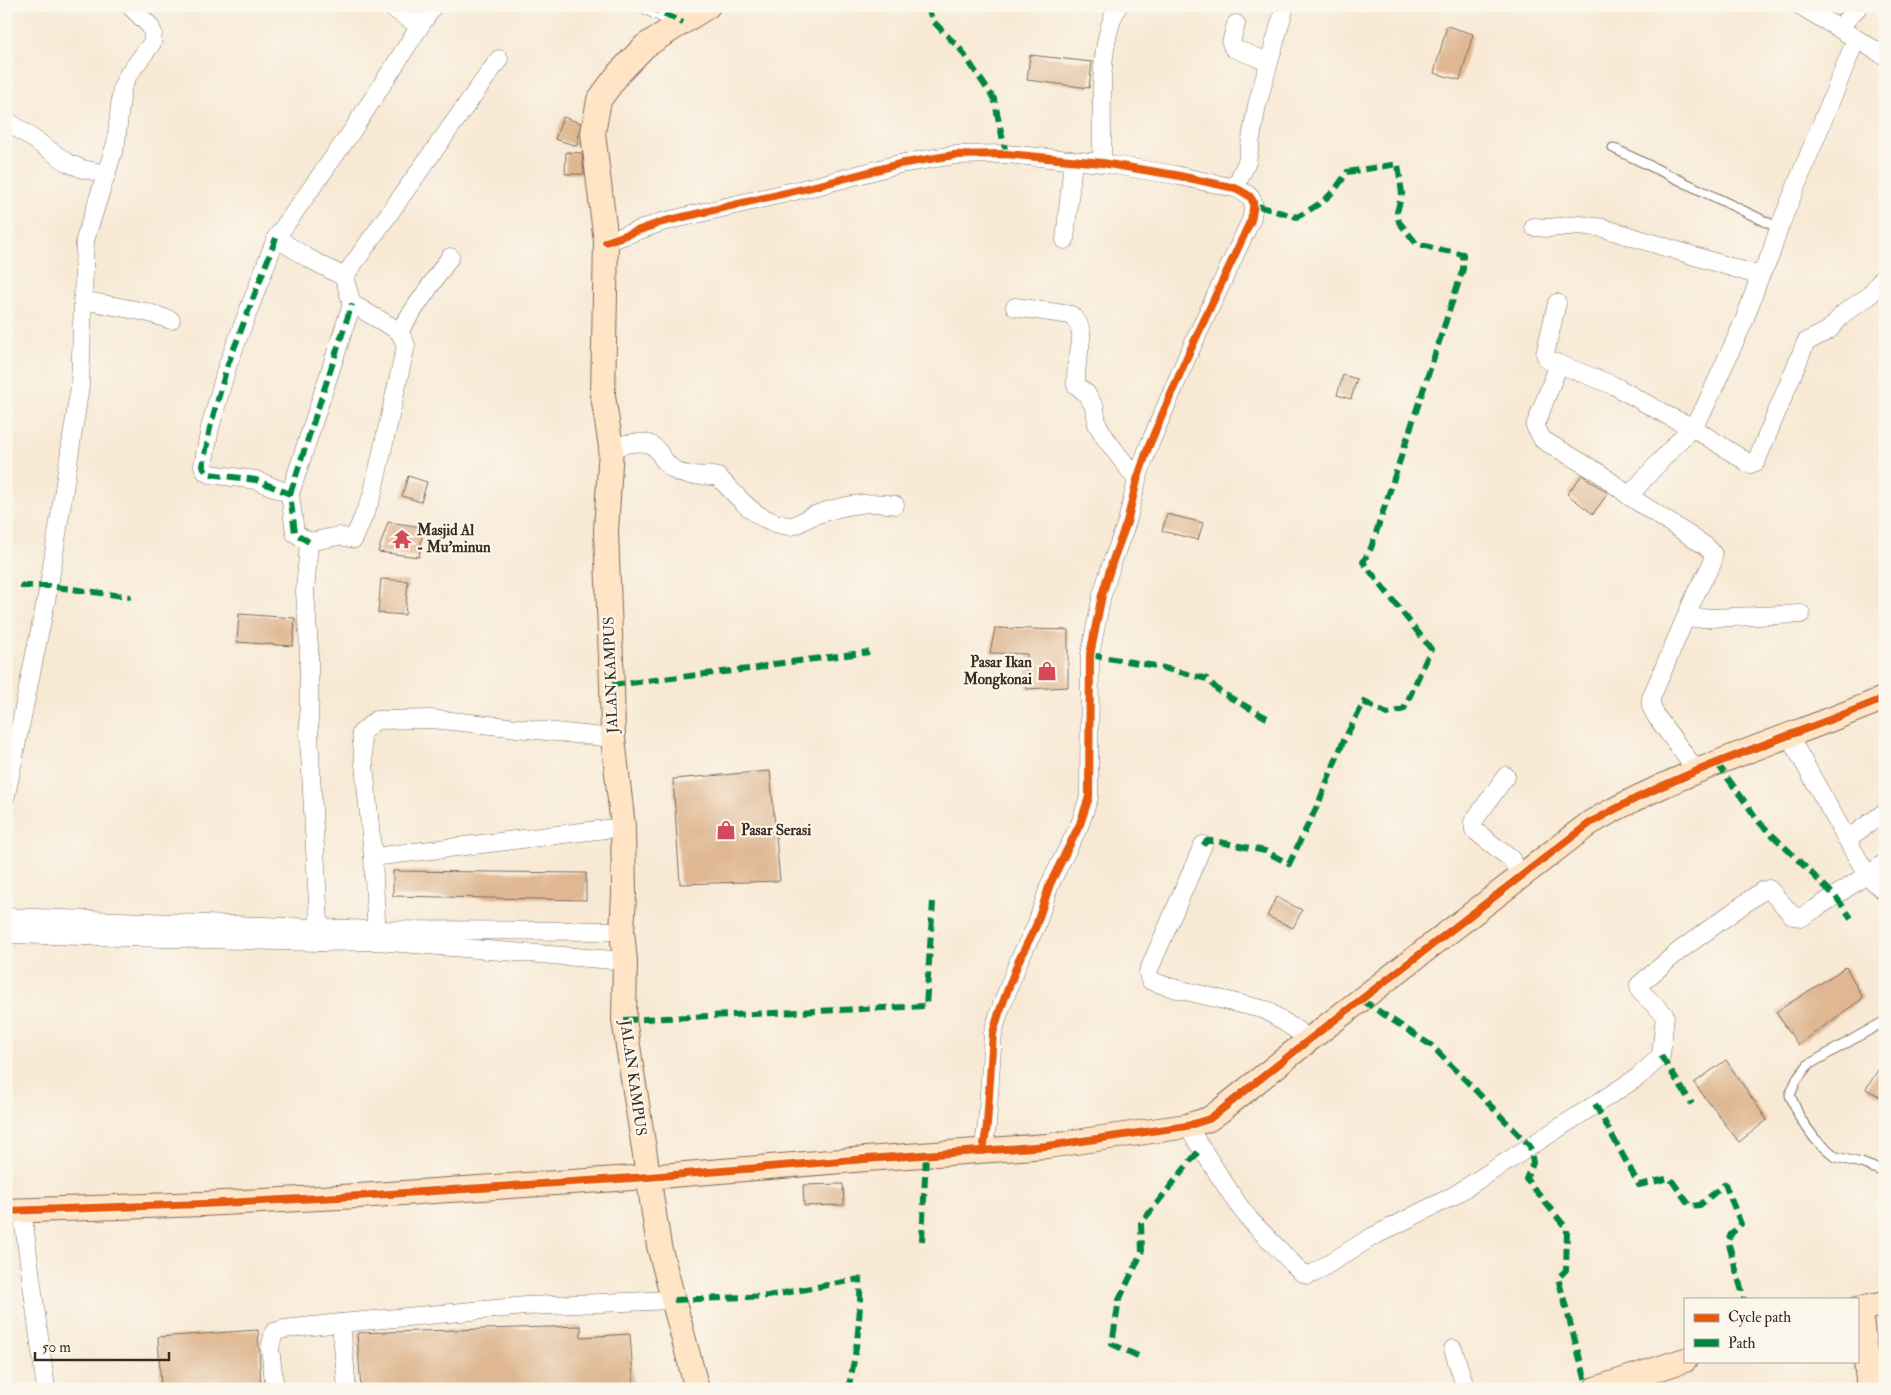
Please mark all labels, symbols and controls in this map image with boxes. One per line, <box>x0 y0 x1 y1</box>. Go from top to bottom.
place label: Masjid Al - Mu'minun <box>416 521 491 557</box>
temple icon: Masjid Al - Mu'minun <box>391 528 413 550</box>
street label: JALAN KAMPUS <box>599 616 624 735</box>
place label: Pasar Ikan Mongkonai <box>962 653 1032 690</box>
shop icon: Pasar Ikan Mongkonai <box>1036 660 1058 682</box>
shop icon: Pasar Serasi <box>715 819 737 841</box>
place label: Pasar Serasi <box>741 821 811 840</box>
street label: JALAN KAMPUS <box>614 1018 651 1137</box>
legend <box>1684 1298 1858 1362</box>
text: Cycle path <box>1728 1308 1791 1328</box>
scale bar <box>35 1330 169 1362</box>
text: Path <box>1728 1334 1755 1353</box>
text: 50 m <box>42 1338 71 1357</box>

